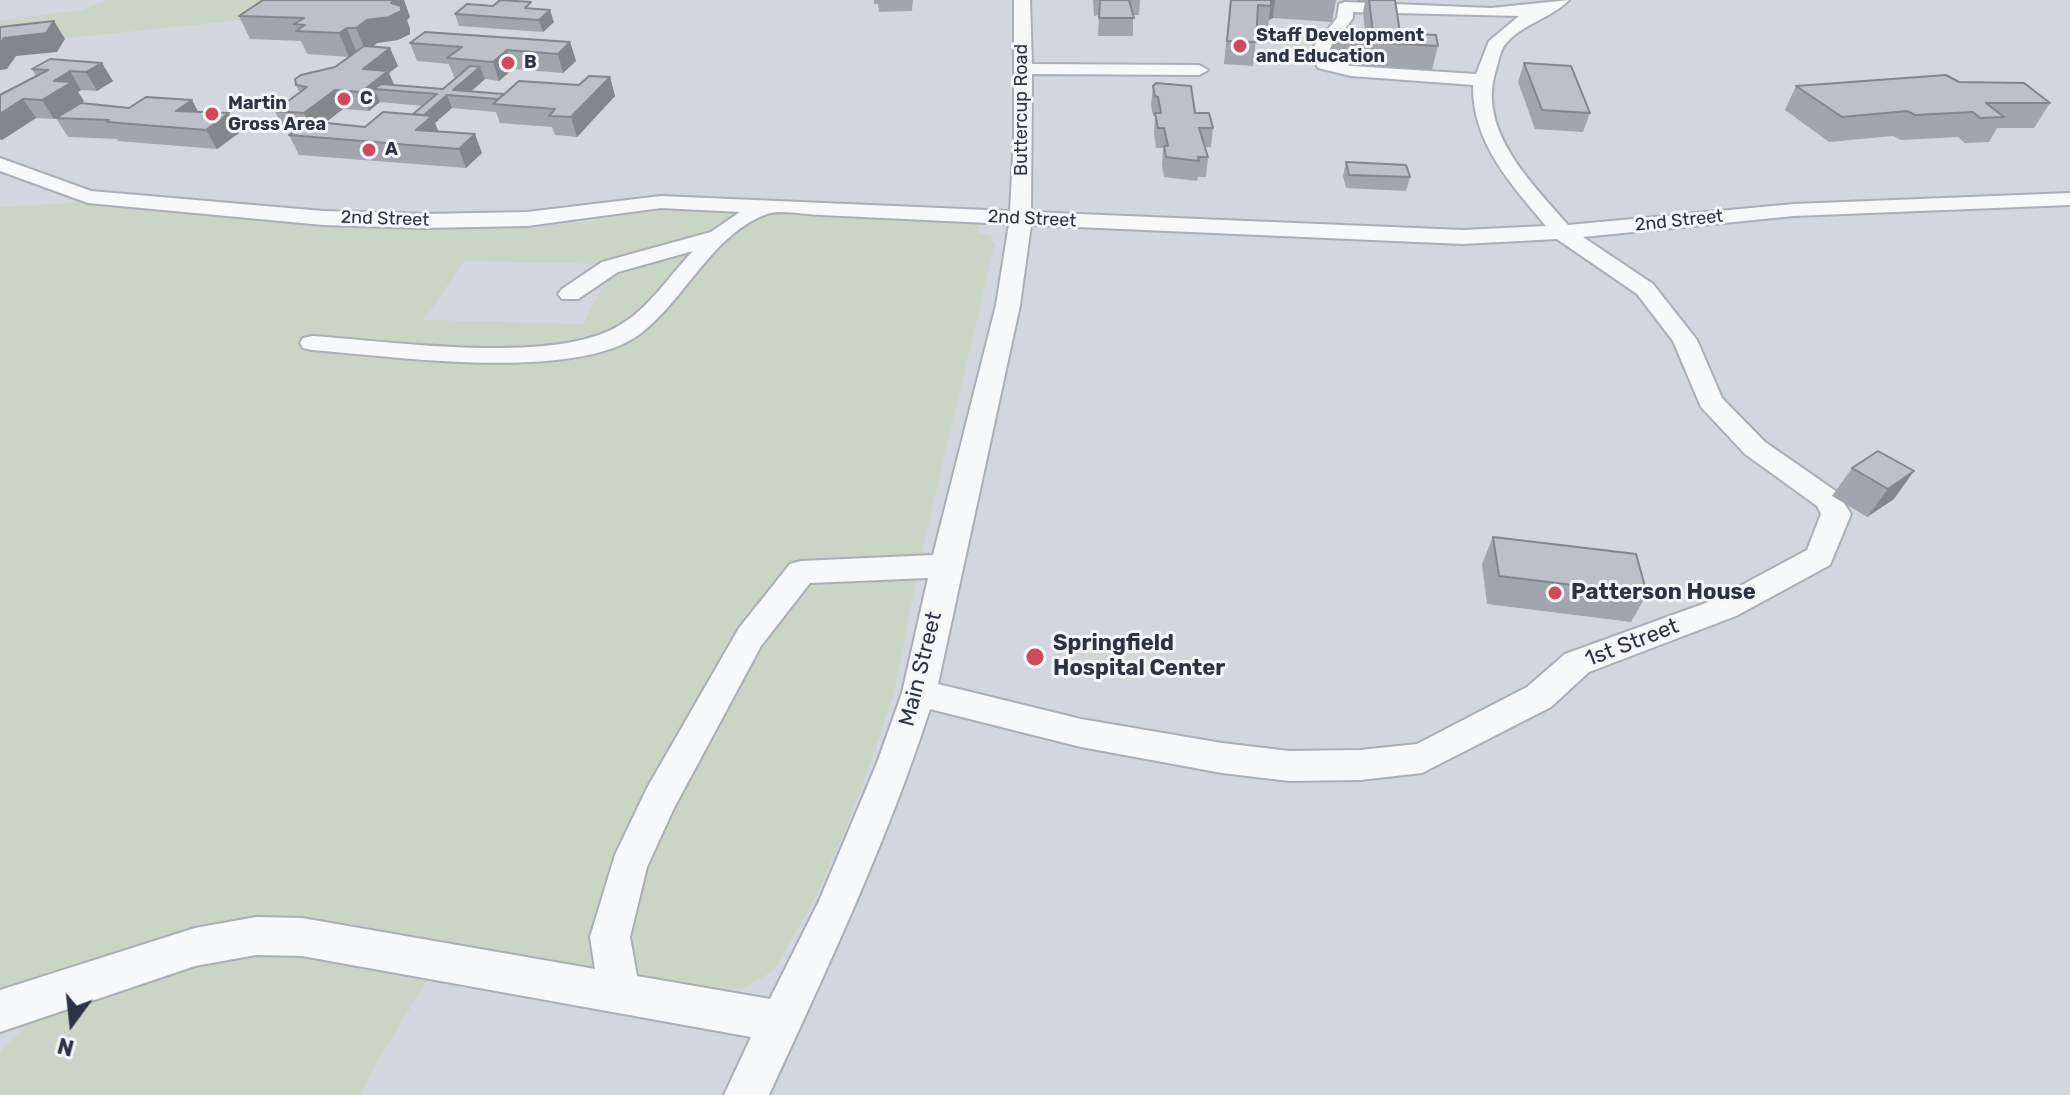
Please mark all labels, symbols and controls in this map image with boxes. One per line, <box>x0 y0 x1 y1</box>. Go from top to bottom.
place label: Staff Development and Education <box>1256 25 1424 68</box>
marker: Staff Development and Education <box>1231 37 1249 55</box>
street label: Buttercup Road <box>1011 44 1033 176</box>
place label: B <box>524 52 537 74</box>
marker: B <box>499 54 517 72</box>
place label: C <box>360 88 373 110</box>
marker: C <box>335 90 353 108</box>
place label: Martin Gross Area <box>228 93 326 136</box>
marker: Martin Gross Area <box>203 105 221 123</box>
place label: A <box>385 139 398 161</box>
marker: A <box>360 141 378 159</box>
street label: 2nd Street <box>987 206 1077 232</box>
street label: 2nd Street <box>1634 206 1724 236</box>
street label: 2nd Street <box>340 207 430 231</box>
place label: Patterson House <box>1571 580 1756 606</box>
marker: Patterson House <box>1546 584 1564 602</box>
street label: Main Street <box>894 609 948 729</box>
street label: 1st Street <box>1581 613 1683 673</box>
place label: Springfield Hospital Center <box>1053 631 1225 682</box>
marker: Springfield Hospital Center <box>1024 646 1046 668</box>
north arrow <box>32 983 112 1063</box>
text: N <box>55 1032 77 1062</box>

